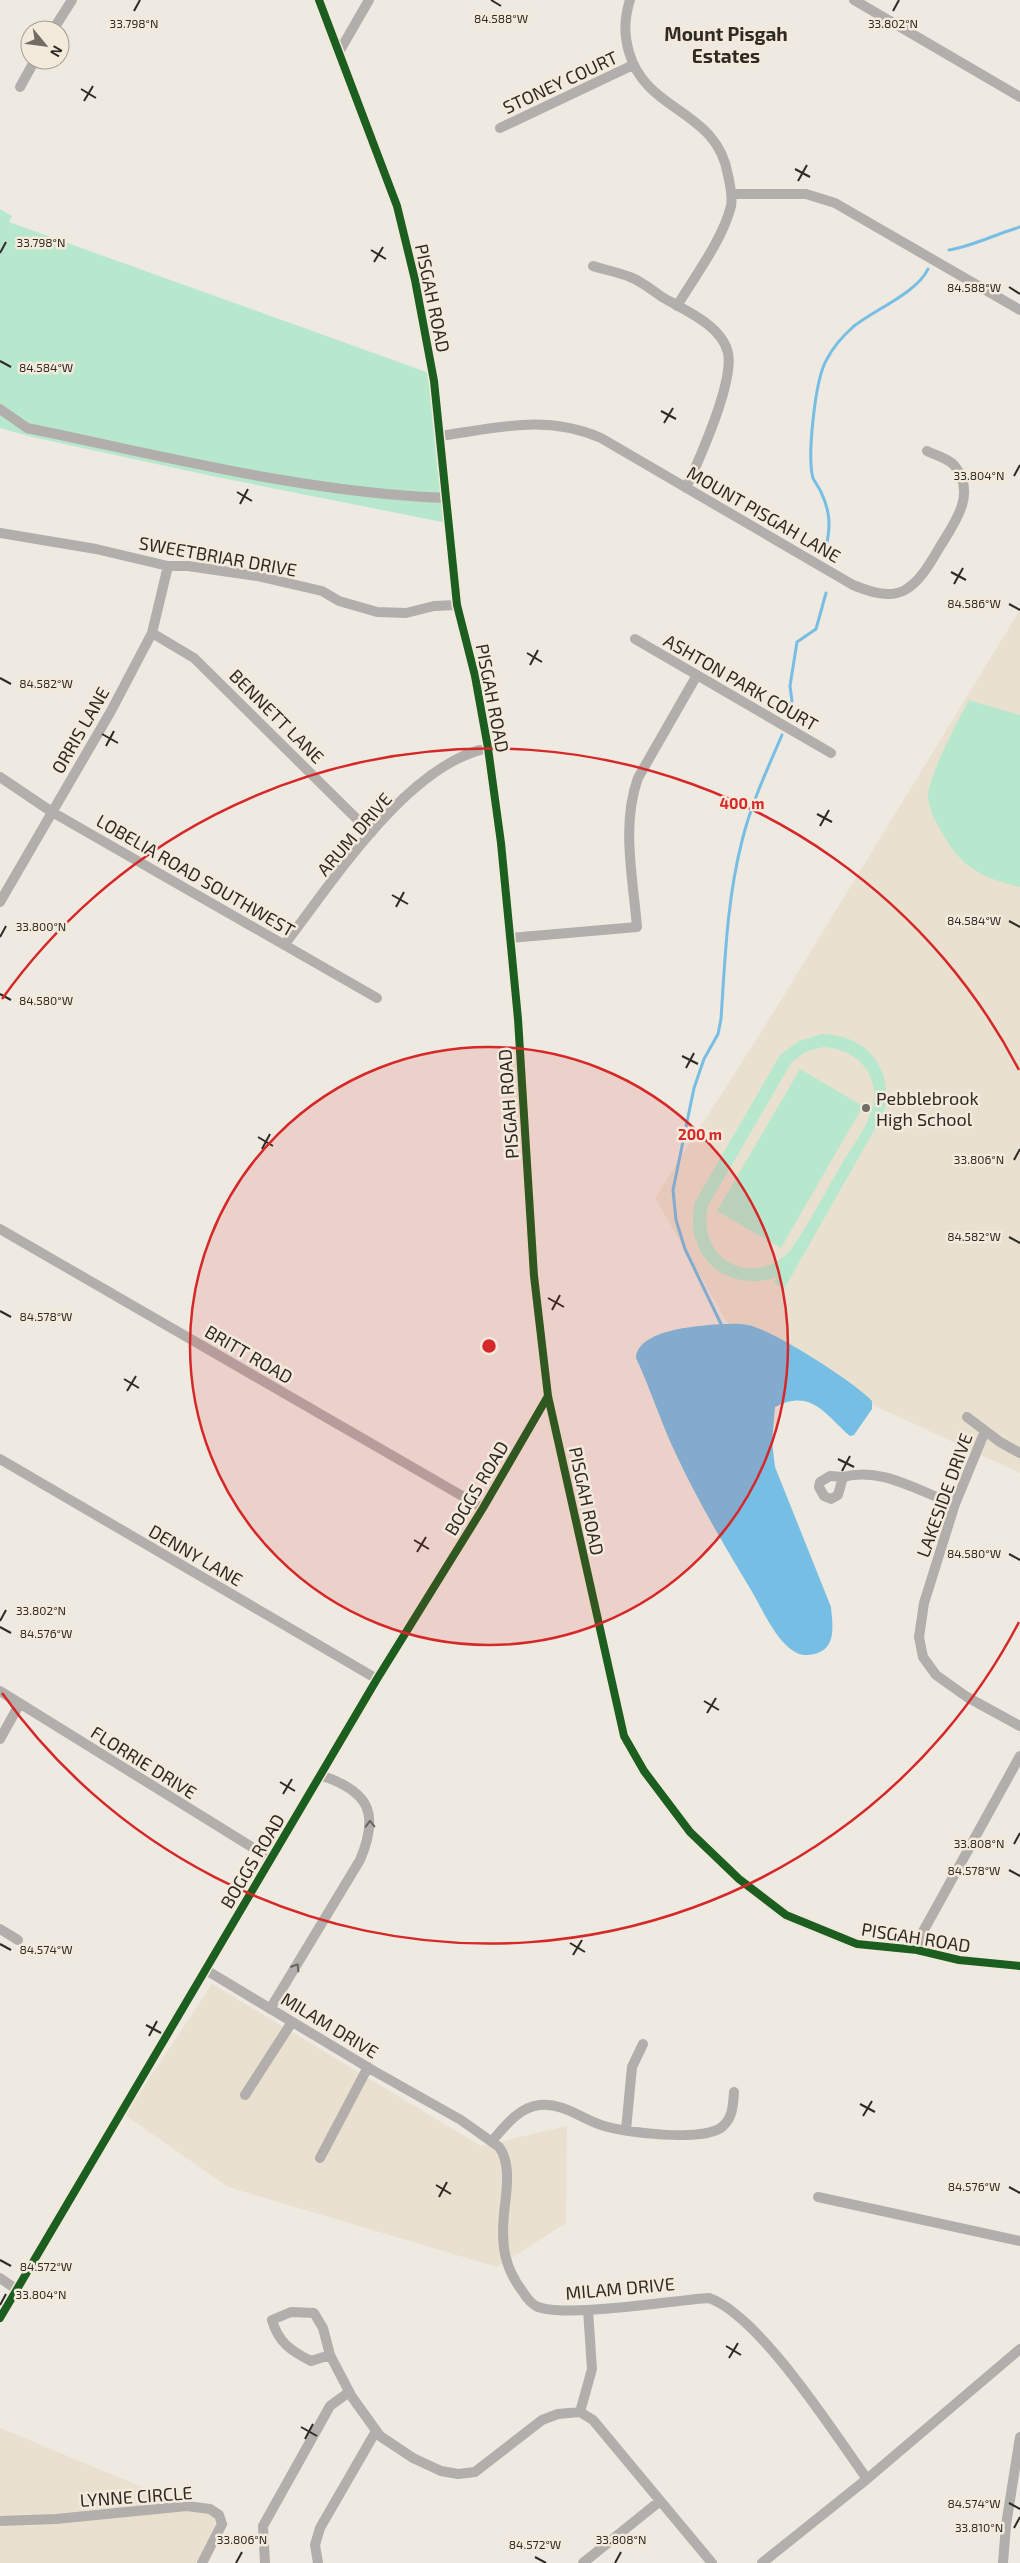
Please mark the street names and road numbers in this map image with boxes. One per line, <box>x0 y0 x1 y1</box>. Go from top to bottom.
street label: STONEY COURT <box>499 46 621 118</box>
street label: PISGAH ROAD <box>411 242 455 354</box>
street label: MOUNT PISGAH LANE <box>683 461 845 567</box>
street label: SWEETBRIAR DRIVE <box>137 531 299 581</box>
street label: ASHTON PARK COURT <box>660 629 823 735</box>
street label: PISGAH ROAD <box>472 642 514 754</box>
street label: BENNETT LANE <box>225 664 329 768</box>
street label: ORRIS LANE <box>46 683 114 777</box>
street label: ARUM DRIVE <box>312 788 396 880</box>
street label: LOBELIA ROAD SOUTHWEST <box>93 809 300 941</box>
street label: PISGAH ROAD <box>493 1048 523 1160</box>
street label: BRITT ROAD <box>201 1320 297 1388</box>
street label: LAKESIDE DRIVE <box>911 1430 977 1560</box>
street label: BOGGS ROAD <box>439 1437 513 1539</box>
street label: PISGAH ROAD <box>565 1445 609 1557</box>
street label: DENNY LANE <box>145 1519 247 1591</box>
street label: FLORRIE DRIVE <box>87 1721 201 1803</box>
street label: BOGGS ROAD <box>215 1810 289 1912</box>
street label: PISGAH ROAD <box>860 1918 972 1956</box>
street label: MILAM DRIVE <box>277 1987 383 2063</box>
street label: MILAM DRIVE <box>564 2272 676 2304</box>
street label: LYNNE CIRCLE <box>79 2481 193 2511</box>

